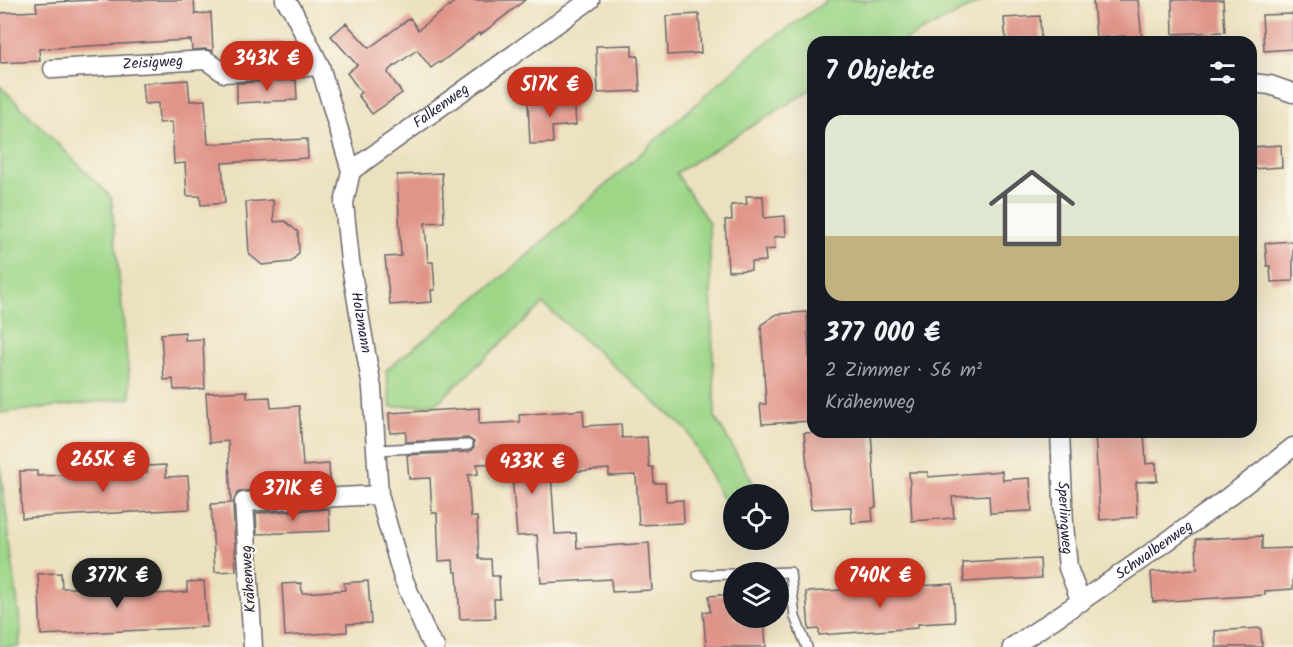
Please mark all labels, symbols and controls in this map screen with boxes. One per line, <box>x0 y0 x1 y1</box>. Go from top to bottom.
pin: 343K € <box>218 41 316 92</box>
text: 343K € <box>234 44 300 76</box>
street label: Zeisigweg <box>122 49 184 77</box>
text: 7 Objekte <box>825 51 935 93</box>
icon: filters <box>1206 56 1239 89</box>
pin: 517K € <box>501 67 599 118</box>
text: 517K € <box>521 70 579 102</box>
street label: Falkenweg <box>408 78 474 135</box>
icon: home <box>978 154 1086 262</box>
street label: Holzmann <box>344 290 378 355</box>
text: 377 000 € <box>825 313 940 355</box>
text: 2 Zimmer · 56 m² <box>825 355 982 387</box>
text: Krähenweg <box>825 387 915 419</box>
pin: 265K € <box>54 442 152 493</box>
pin: 433K € <box>483 444 581 495</box>
text: 265K € <box>70 445 136 477</box>
text: 433K € <box>499 447 565 479</box>
pin: 371K € <box>244 471 342 522</box>
text: 371K € <box>264 474 322 506</box>
street label: Sperlingweg <box>1050 481 1079 556</box>
map controls <box>723 484 789 628</box>
button: locate <box>723 484 789 550</box>
street label: Schwalbenweg <box>1111 515 1198 586</box>
street label: Krähenweg <box>235 544 263 614</box>
pin: 377K € <box>68 558 166 609</box>
pin: 740K € <box>831 558 929 609</box>
text: 377K € <box>86 561 148 593</box>
text: 740K € <box>848 561 912 593</box>
button: layers <box>723 562 789 628</box>

